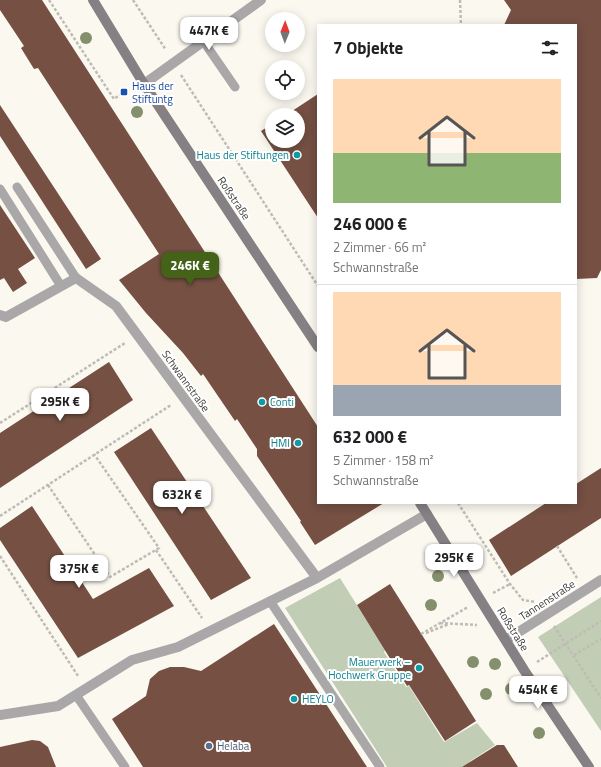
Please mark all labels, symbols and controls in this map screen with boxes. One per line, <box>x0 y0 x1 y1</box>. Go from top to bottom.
north arrow <box>265 12 305 52</box>
map controls <box>265 12 305 148</box>
pin: 447K € <box>176 17 242 51</box>
text: 447K € <box>189 20 229 40</box>
text: 7 Objekte <box>333 35 403 61</box>
icon: filters <box>539 37 561 59</box>
button: locate <box>265 60 305 100</box>
place label: Haus der Stiftuntg <box>132 78 174 107</box>
marker: Haus der Stiftuntg <box>119 87 129 97</box>
icon: home <box>411 105 483 177</box>
button: layers <box>265 108 305 148</box>
place label: Haus der Stiftungen <box>197 147 289 163</box>
marker: Haus der Stiftungen <box>292 150 302 160</box>
street label: Roßstraße <box>214 173 255 223</box>
text: 246 000 € <box>333 211 407 237</box>
text: 2 Zimmer · 66 m² <box>333 237 426 257</box>
pin: 246K € <box>157 252 223 286</box>
text: 246K € <box>170 255 210 275</box>
text: Schwannstraße <box>333 257 419 277</box>
icon: home <box>411 318 483 390</box>
street label: Schwannstraße <box>158 347 214 415</box>
pin: 295K € <box>27 388 93 422</box>
text: 295K € <box>40 391 80 411</box>
place label: Conti <box>270 394 294 410</box>
marker: Conti <box>257 397 267 407</box>
text: 632 000 € <box>333 424 407 450</box>
place label: HMI <box>271 435 290 451</box>
marker: HMI <box>293 438 303 448</box>
text: 5 Zimmer · 158 m² <box>333 450 434 470</box>
text: Schwannstraße <box>333 470 419 490</box>
pin: 632K € <box>149 481 215 515</box>
text: 632K € <box>162 484 202 504</box>
pin: 295K € <box>421 544 487 578</box>
text: 295K € <box>434 547 474 567</box>
pin: 375K € <box>46 555 112 589</box>
text: 375K € <box>59 558 99 578</box>
street label: Tannenstraße <box>516 576 578 624</box>
street label: Roßstraße <box>493 604 533 654</box>
place label: Mauerwerk – Hochwerk Gruppe <box>328 654 411 683</box>
marker: Mauerwerk – Hochwerk Gruppe <box>414 663 424 673</box>
pin: 454K € <box>505 676 571 710</box>
text: 454K € <box>518 679 558 699</box>
place label: HEYLO <box>302 691 334 707</box>
marker: HEYLO <box>289 694 299 704</box>
place label: Helaba <box>217 738 250 754</box>
marker: Helaba <box>204 741 214 751</box>

